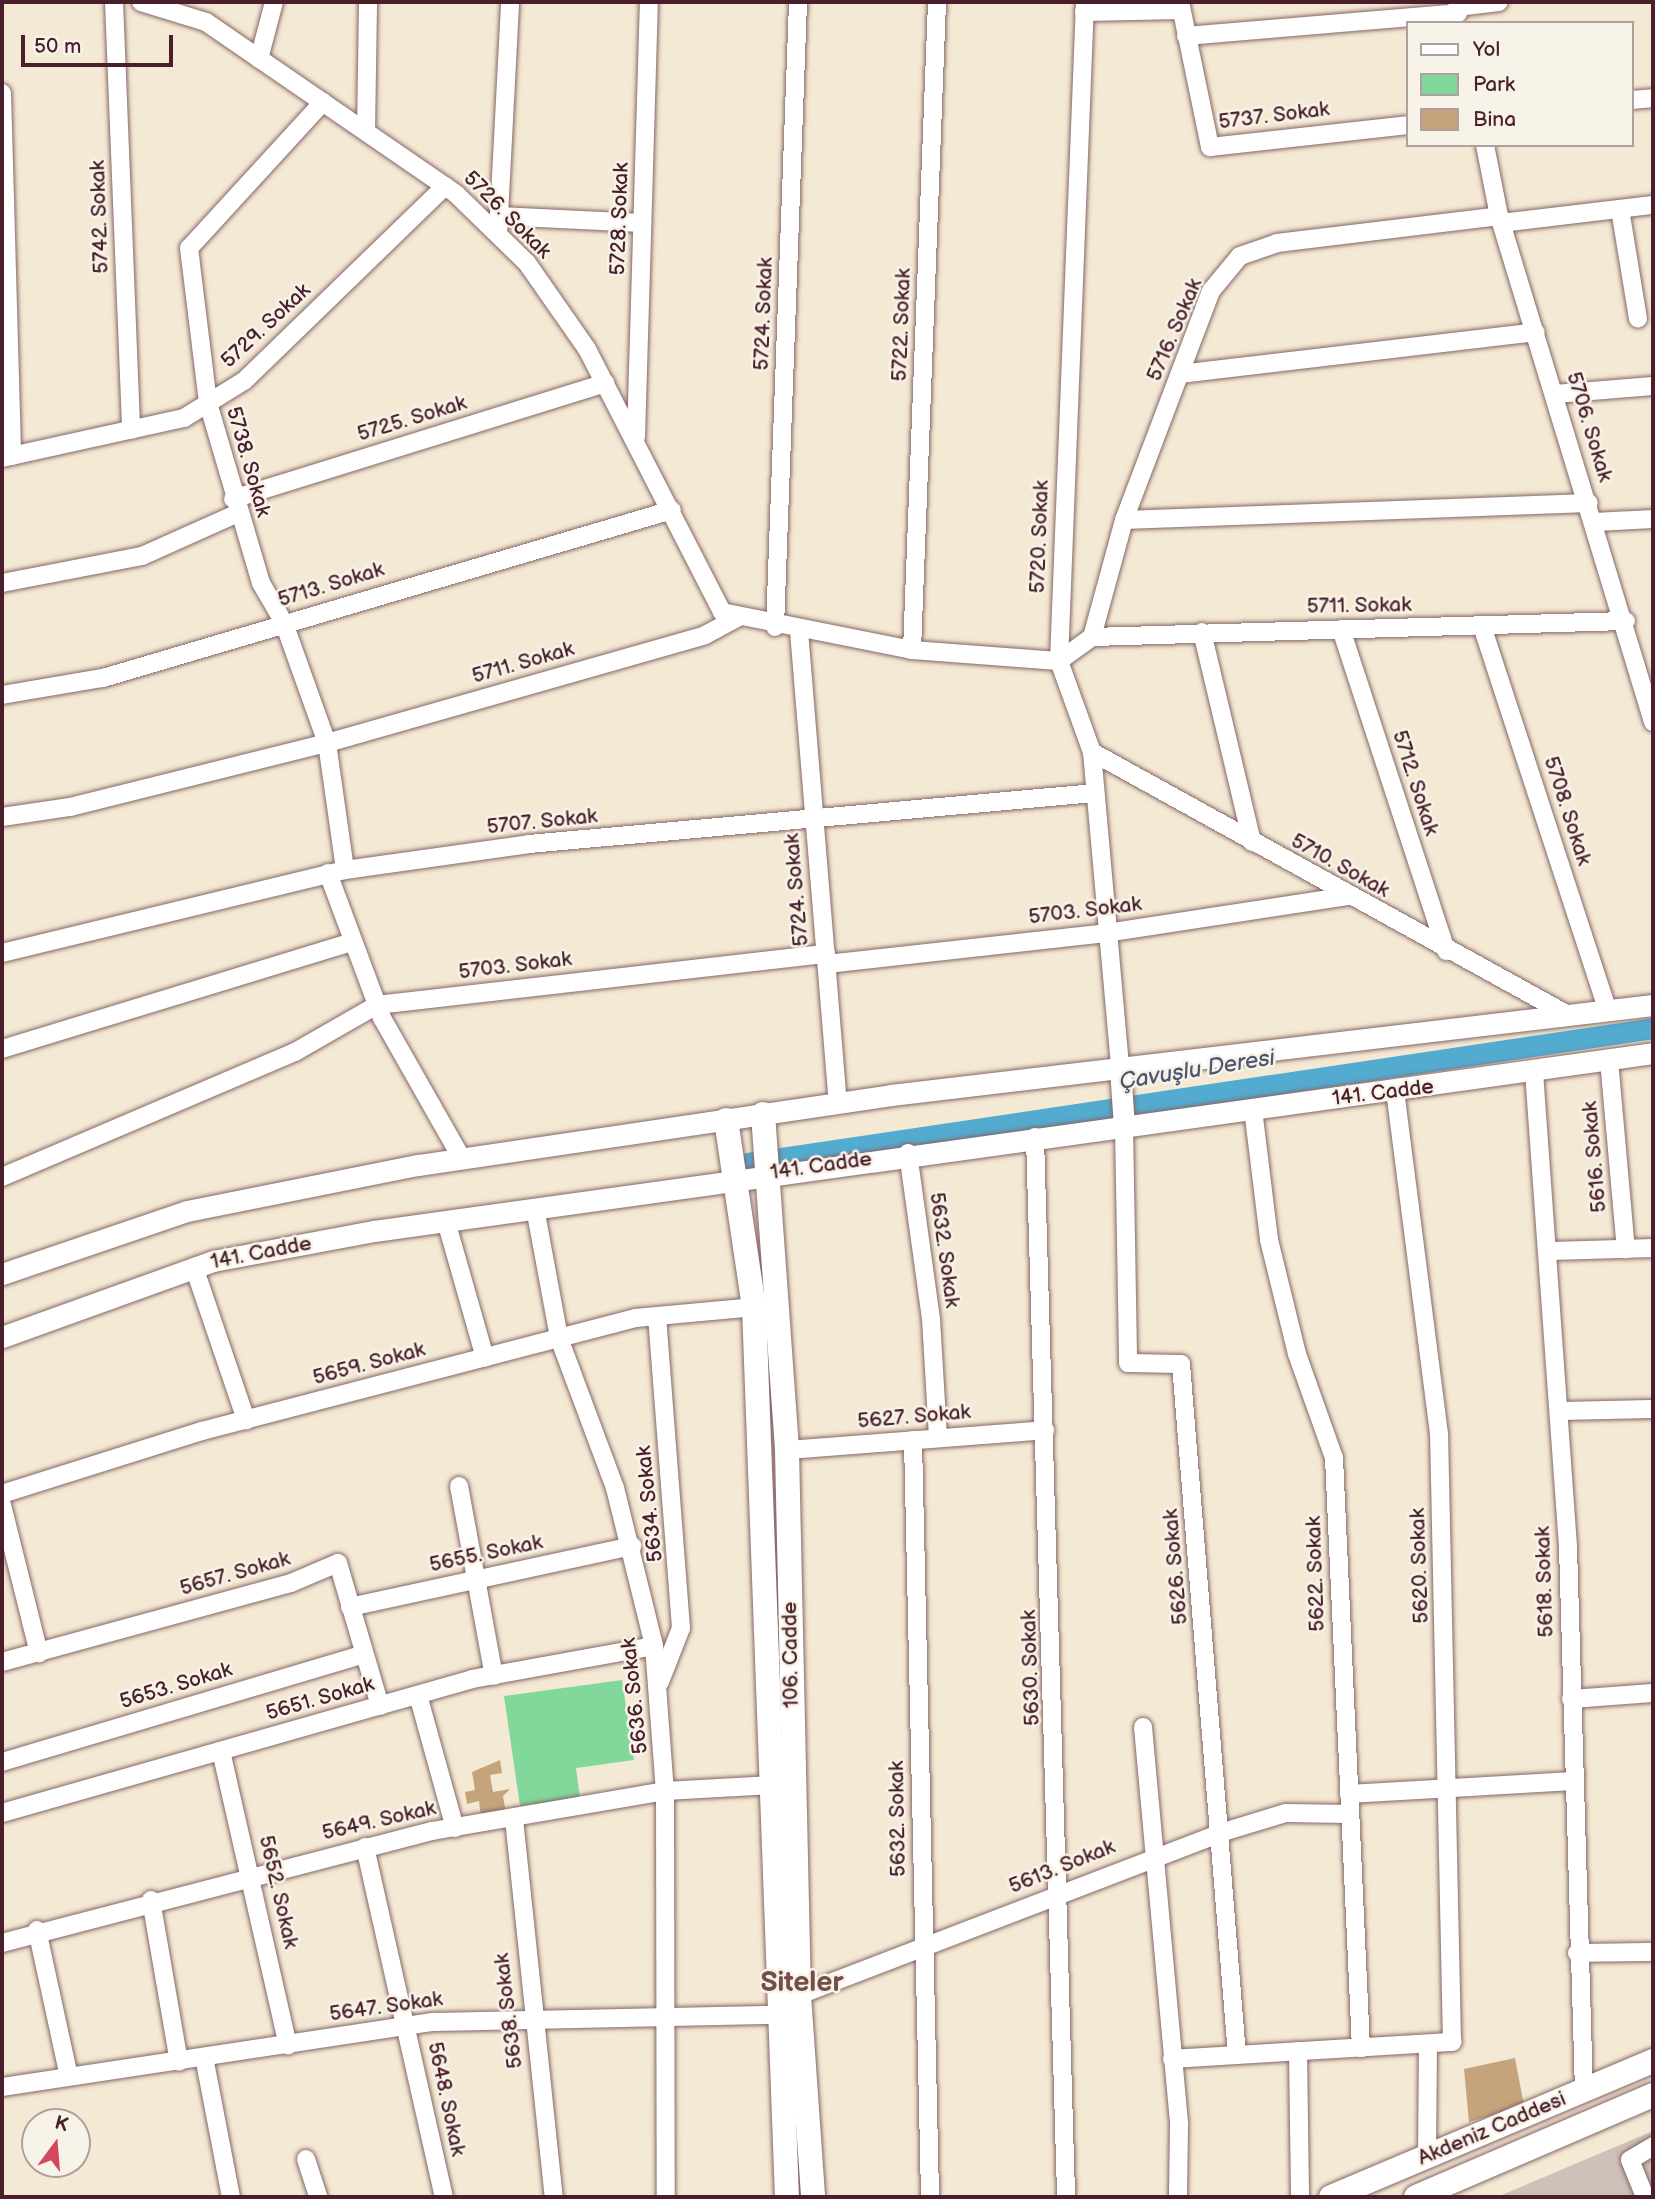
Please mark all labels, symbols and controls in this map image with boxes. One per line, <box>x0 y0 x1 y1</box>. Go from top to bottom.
scale bar <box>24 21 177 65</box>
legend <box>1406 21 1634 147</box>
text: 50 m <box>34 34 81 59</box>
text: Yol <box>1473 37 1500 62</box>
text: Park <box>1473 72 1515 97</box>
street label: 5737. Sokak <box>1217 97 1331 135</box>
text: Bina <box>1473 107 1516 132</box>
street label: 5742. Sokak <box>85 160 115 274</box>
street label: 5728. Sokak <box>605 162 635 276</box>
street label: 5726. Sokak <box>458 166 556 264</box>
street label: 5724. Sokak <box>749 257 779 371</box>
street label: 5722. Sokak <box>887 268 917 382</box>
street label: 5716. Sokak <box>1142 275 1208 385</box>
street label: 5729. Sokak <box>216 278 316 374</box>
street label: 5706. Sokak <box>1560 369 1618 485</box>
street label: 5725. Sokak <box>354 390 470 448</box>
street label: 5738. Sokak <box>220 404 276 520</box>
street label: 5720. Sokak <box>1025 480 1055 594</box>
street label: 5713. Sokak <box>275 557 387 613</box>
street label: 5711. Sokak <box>1306 592 1412 620</box>
street label: 5711. Sokak <box>469 636 577 690</box>
street label: 5712. Sokak <box>1386 727 1444 839</box>
street label: 5708. Sokak <box>1537 753 1597 869</box>
street label: 5707. Sokak <box>485 804 599 840</box>
street label: 5710. Sokak <box>1286 828 1394 904</box>
street label: 5724. Sokak <box>779 832 815 948</box>
street label: 5703. Sokak <box>1027 892 1143 930</box>
street label: 5703. Sokak <box>457 947 573 985</box>
water label: Çavuşlu Deresi <box>1117 1044 1277 1096</box>
street label: 141. Cadde <box>1331 1074 1435 1112</box>
street label: 5616. Sokak <box>1578 1100 1612 1214</box>
street label: 141. Cadde <box>769 1146 873 1186</box>
street label: 5632. Sokak <box>923 1190 965 1310</box>
street label: 141. Cadde <box>208 1231 314 1275</box>
street label: 5659. Sokak <box>310 1337 428 1391</box>
street label: 5627. Sokak <box>856 1399 972 1435</box>
street label: 5634. Sokak <box>631 1444 669 1564</box>
street label: 5626. Sokak <box>1158 1508 1194 1626</box>
street label: 5620. Sokak <box>1405 1508 1435 1624</box>
street label: 5622. Sokak <box>1301 1516 1331 1632</box>
street label: 5618. Sokak <box>1530 1526 1560 1638</box>
street label: 5655. Sokak <box>427 1530 545 1578</box>
street label: 5657. Sokak <box>177 1546 293 1602</box>
street label: 106. Cadde <box>777 1602 805 1708</box>
street label: 5630. Sokak <box>1016 1609 1046 1727</box>
street label: 5636. Sokak <box>616 1636 654 1756</box>
street label: 5653. Sokak <box>117 1657 235 1715</box>
street label: 5651. Sokak <box>263 1672 377 1726</box>
street label: 5632. Sokak <box>884 1760 912 1878</box>
street label: 5649. Sokak <box>319 1796 439 1846</box>
street label: 5652. Sokak <box>253 1833 303 1951</box>
street label: 5613. Sokak <box>1005 1834 1119 1900</box>
street label: 5638. Sokak <box>489 1952 529 2070</box>
district label: Siteler <box>760 1966 844 2000</box>
street label: 5647. Sokak <box>328 1987 444 2027</box>
street label: 5648. Sokak <box>422 2039 470 2159</box>
street label: Akdeniz Caddesi <box>1414 2086 1570 2172</box>
north arrow <box>21 2108 91 2178</box>
text: K <box>52 2111 71 2137</box>

